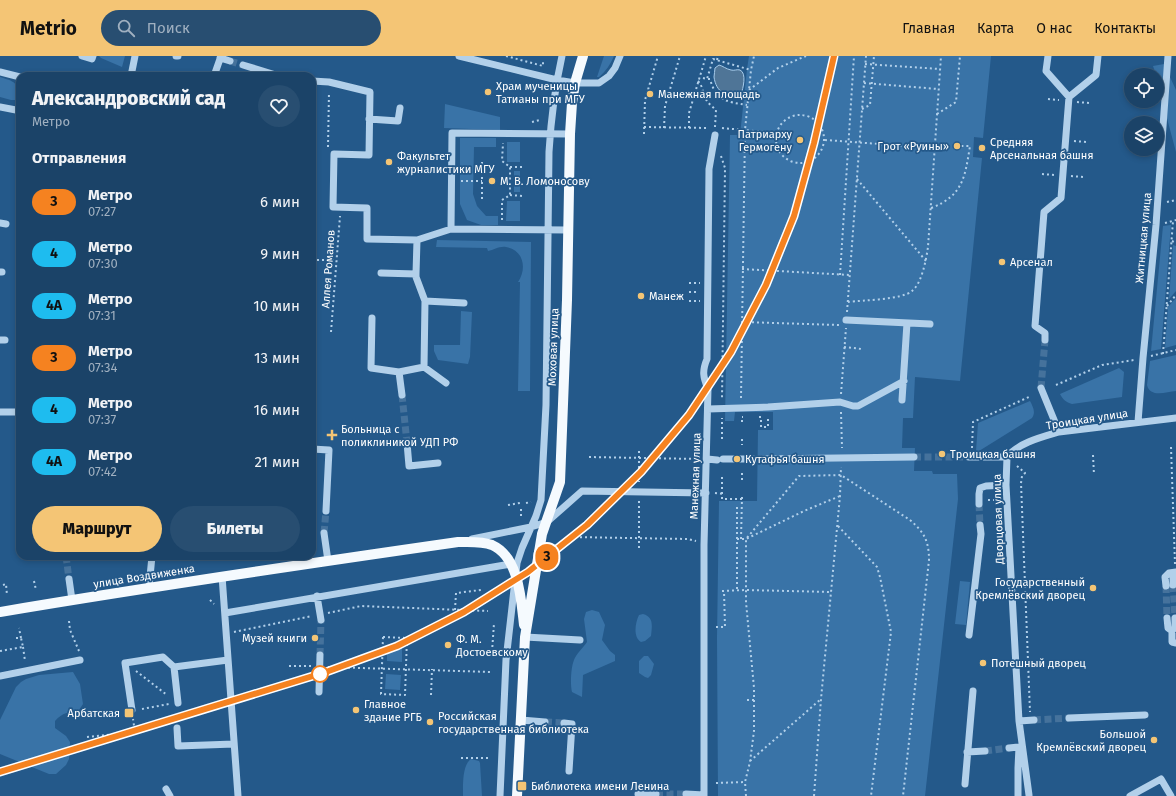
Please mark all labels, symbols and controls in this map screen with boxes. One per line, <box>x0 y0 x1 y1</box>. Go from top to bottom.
search box <box>101 10 381 46</box>
text: Metrio <box>20 17 77 40</box>
icon: search <box>115 17 137 39</box>
text: Поиск <box>147 19 190 37</box>
text: Главная <box>902 20 955 37</box>
text: Карта <box>977 20 1014 37</box>
text: О нас <box>1036 20 1072 37</box>
text: Контакты <box>1094 20 1156 37</box>
map controls <box>1124 68 1164 156</box>
button: locate <box>1124 68 1164 108</box>
place label: Храм мученицы Татианы при МГУ <box>496 80 585 106</box>
button: heart <box>258 85 300 127</box>
text: Александровский сад <box>32 87 225 110</box>
marker: Храм мученицы Татианы при МГУ <box>483 87 493 97</box>
place label: Манежная площадь <box>658 88 760 101</box>
marker: Манежная площадь <box>645 89 655 99</box>
text: Метро <box>32 114 70 129</box>
button: layers <box>1124 116 1164 156</box>
place label: Патриарху Гермогену <box>738 128 793 154</box>
marker: Патриарху Гермогену <box>795 135 805 145</box>
place label: Средняя Арсенальная башня <box>990 136 1093 162</box>
place label: Грот «Руины» <box>877 140 949 153</box>
marker: Грот «Руины» <box>952 141 962 151</box>
marker: Средняя Арсенальная башня <box>977 143 987 153</box>
text: Отправления <box>32 149 126 167</box>
place label: Факультет журналистики МГУ <box>397 150 494 176</box>
marker: Факультет журналистики МГУ <box>384 157 394 167</box>
place label: М. В. Ломоносову <box>500 175 590 188</box>
marker: М. В. Ломоносову <box>487 176 497 186</box>
text: Метро <box>88 186 133 204</box>
street label: Житницкая улица <box>1133 192 1154 284</box>
text: 3 <box>50 193 58 210</box>
text: 6 мин <box>260 193 300 211</box>
text: 07:27 <box>88 204 116 219</box>
street label: Аллея Романов <box>319 229 338 309</box>
text: Метро <box>88 238 133 256</box>
text: 4 <box>50 245 58 262</box>
text: 9 мин <box>260 245 300 263</box>
text: 07:30 <box>88 256 118 271</box>
place label: Арсенал <box>1010 256 1053 269</box>
marker: Арсенал <box>997 257 1007 267</box>
text: Метро <box>88 290 133 308</box>
place label: Манеж <box>649 290 684 303</box>
marker: Манеж <box>636 291 646 301</box>
text: 4А <box>46 297 62 314</box>
text: 10 мин <box>253 297 300 315</box>
text: 07:31 <box>88 308 116 323</box>
street label: Моховая улица <box>546 308 561 386</box>
text: Метро <box>88 342 133 360</box>
text: 3 <box>50 349 58 366</box>
text: 13 мин <box>254 349 300 367</box>
text: 07:34 <box>88 360 117 375</box>
text: Метро <box>88 394 133 412</box>
text: 4 <box>50 401 58 418</box>
text: 16 мин <box>254 401 300 419</box>
street label: Троицкая улица <box>1045 407 1129 432</box>
text: 07:37 <box>88 412 116 427</box>
place label: Больница с поликлиникой УДП РФ <box>341 423 458 449</box>
marker: Больница с поликлиникой УДП РФ <box>326 429 338 441</box>
street label: Манежная улица <box>687 432 704 520</box>
text: Метро <box>88 446 133 464</box>
place label: Троицкая башня <box>950 448 1036 461</box>
marker: Троицкая башня <box>937 449 947 459</box>
text: 4А <box>46 453 62 470</box>
text: 21 мин <box>255 453 300 471</box>
place label: Кутафья башня <box>745 453 824 466</box>
marker: Кутафья башня <box>732 454 742 464</box>
text: 07:42 <box>88 464 117 479</box>
street label: Дворцовая улица <box>990 474 1007 565</box>
button: Маршрут <box>32 506 162 552</box>
button: Билеты <box>170 506 300 552</box>
line badge: 3 <box>534 544 560 570</box>
text: 3 <box>543 548 551 565</box>
street label: улица Воздвиженка <box>92 562 196 591</box>
place label: Государственный Кремлёвский дворец <box>975 576 1086 602</box>
marker: Государственный Кремлёвский дворец <box>1088 583 1098 593</box>
place label: Музей книги <box>242 632 307 645</box>
marker: Музей книги <box>310 633 320 643</box>
place label: Ф. М. Достоевскому <box>455 633 528 659</box>
marker: Ф. М. Достоевскому <box>443 640 453 650</box>
place label: Потешный дворец <box>991 657 1086 670</box>
marker: Потешный дворец <box>978 658 988 668</box>
unlabelled marker <box>311 665 329 683</box>
place label: Главное здание РГБ <box>364 698 423 724</box>
marker: Главное здание РГБ <box>351 705 361 715</box>
place label: Арбатская <box>68 707 120 720</box>
marker: Арбатская <box>123 707 135 719</box>
place label: Российская государственная библиотека <box>438 710 589 736</box>
marker: Российская государственная библиотека <box>425 717 435 727</box>
place label: Большой Кремлёвский дворец <box>1036 728 1147 754</box>
marker: Большой Кремлёвский дворец <box>1149 735 1159 745</box>
marker: Библиотека имени Ленина <box>516 780 528 792</box>
place label: Библиотека имени Ленина <box>531 780 669 793</box>

